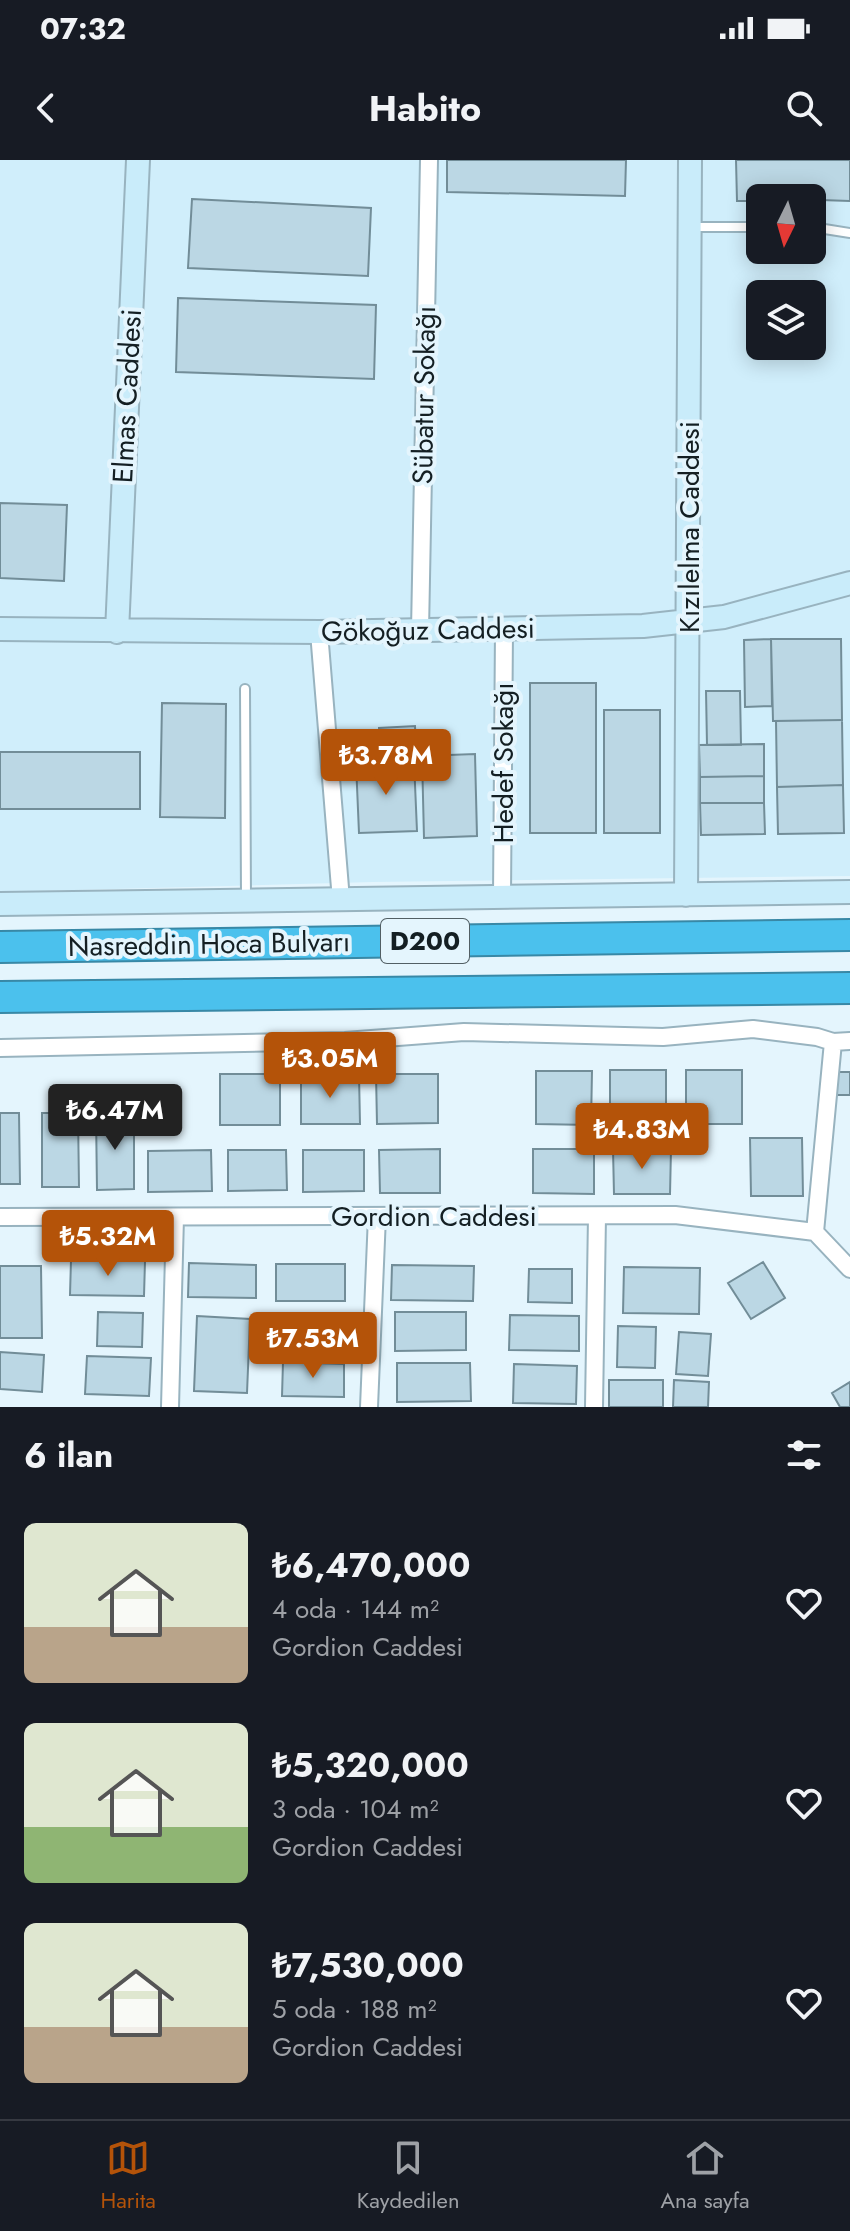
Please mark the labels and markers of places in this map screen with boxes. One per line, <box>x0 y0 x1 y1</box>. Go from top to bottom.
pin: ₺3.78M <box>321 729 451 797</box>
pin: ₺3.05M <box>265 1032 395 1100</box>
pin: ₺6.47M <box>50 1084 180 1152</box>
pin: ₺4.83M <box>577 1103 707 1171</box>
pin: ₺5.32M <box>43 1210 173 1278</box>
pin: ₺7.53M <box>248 1312 378 1380</box>

